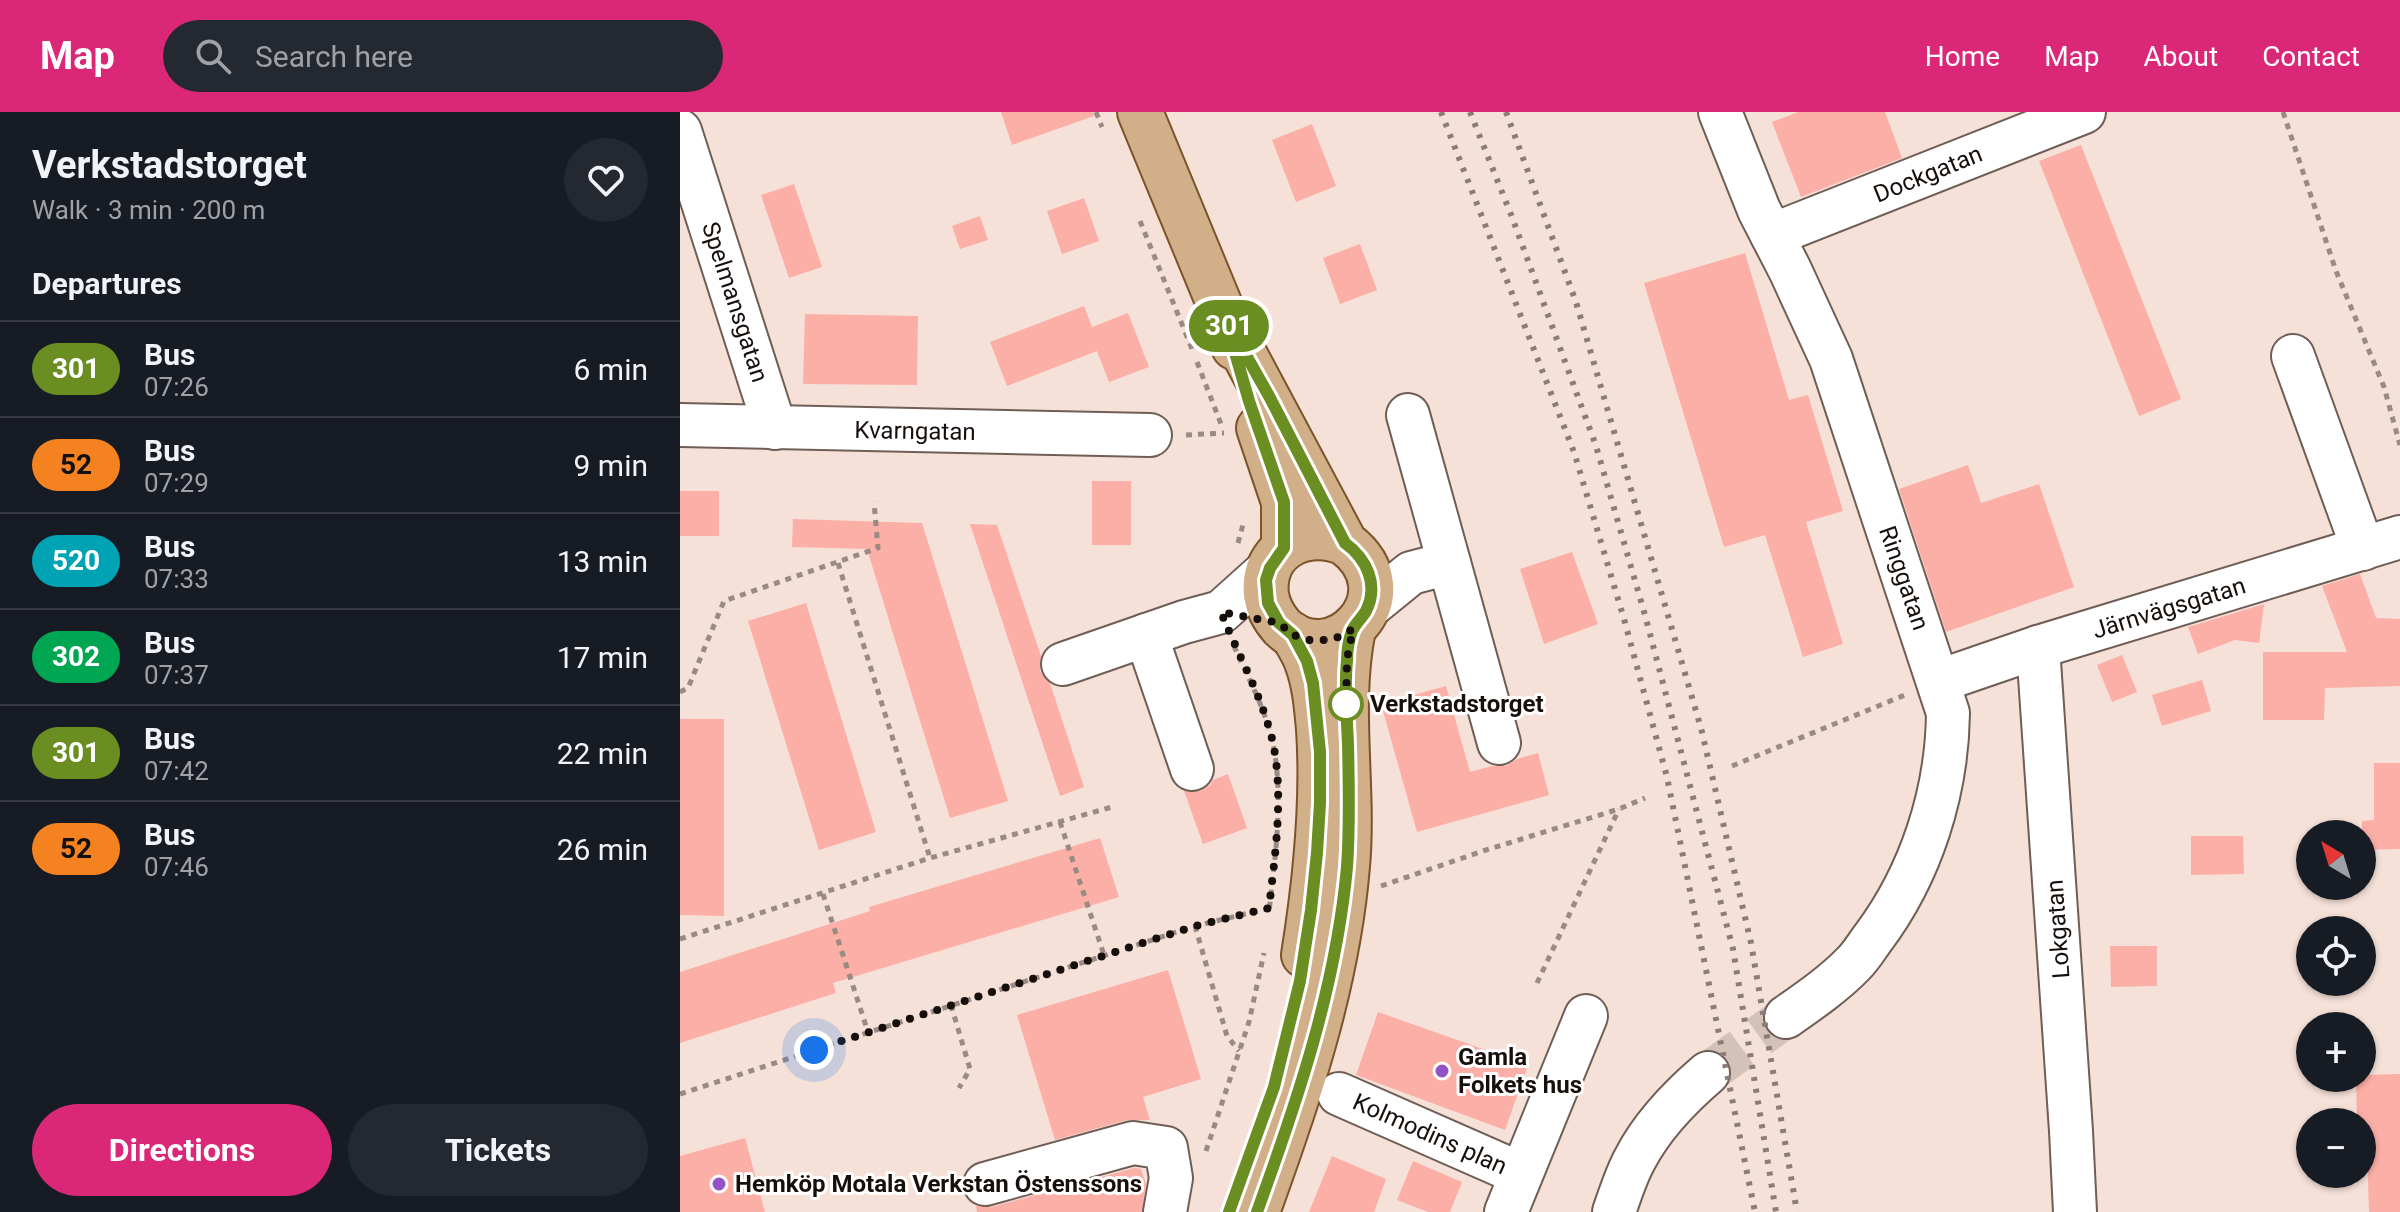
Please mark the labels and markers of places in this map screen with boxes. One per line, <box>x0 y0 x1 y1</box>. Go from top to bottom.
marker: Verkstadstorget <box>1329 687 1363 721</box>
place label: Verkstadstorget <box>1370 690 1544 718</box>
place label: Gamla Folkets hus <box>1458 1043 1582 1099</box>
marker: Gamla Folkets hus <box>1433 1062 1451 1080</box>
place label: Hemköp Motala Verkstan Östenssons <box>735 1170 1142 1198</box>
marker: Hemköp Motala Verkstan Östenssons <box>710 1175 728 1193</box>

